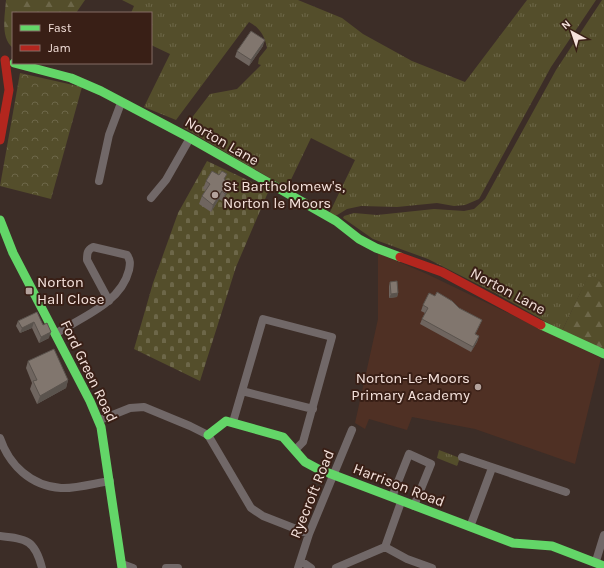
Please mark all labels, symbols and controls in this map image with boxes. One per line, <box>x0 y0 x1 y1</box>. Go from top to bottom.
legend <box>12 12 152 64</box>
north arrow <box>552 12 592 52</box>
text: N <box>559 17 573 32</box>
text: Fast <box>48 21 72 35</box>
text: Jam <box>48 41 71 55</box>
street label: Norton Lane <box>182 113 262 169</box>
place label: St Bartholomew's, Norton le Moors <box>223 177 345 212</box>
marker: St Bartholomew's, Norton le Moors <box>210 190 220 200</box>
street label: Norton Lane <box>467 264 549 318</box>
place label: Norton Hall Close <box>37 273 104 308</box>
marker: Norton Hall Close <box>24 286 34 296</box>
street label: Ford Green Road <box>57 317 121 425</box>
place label: Norton-Le-Moors Primary Academy <box>351 369 470 404</box>
marker: Norton-Le-Moors Primary Academy <box>473 382 483 392</box>
street label: Ryecroft Road <box>286 447 338 541</box>
street label: Harrison Road <box>351 459 447 511</box>

